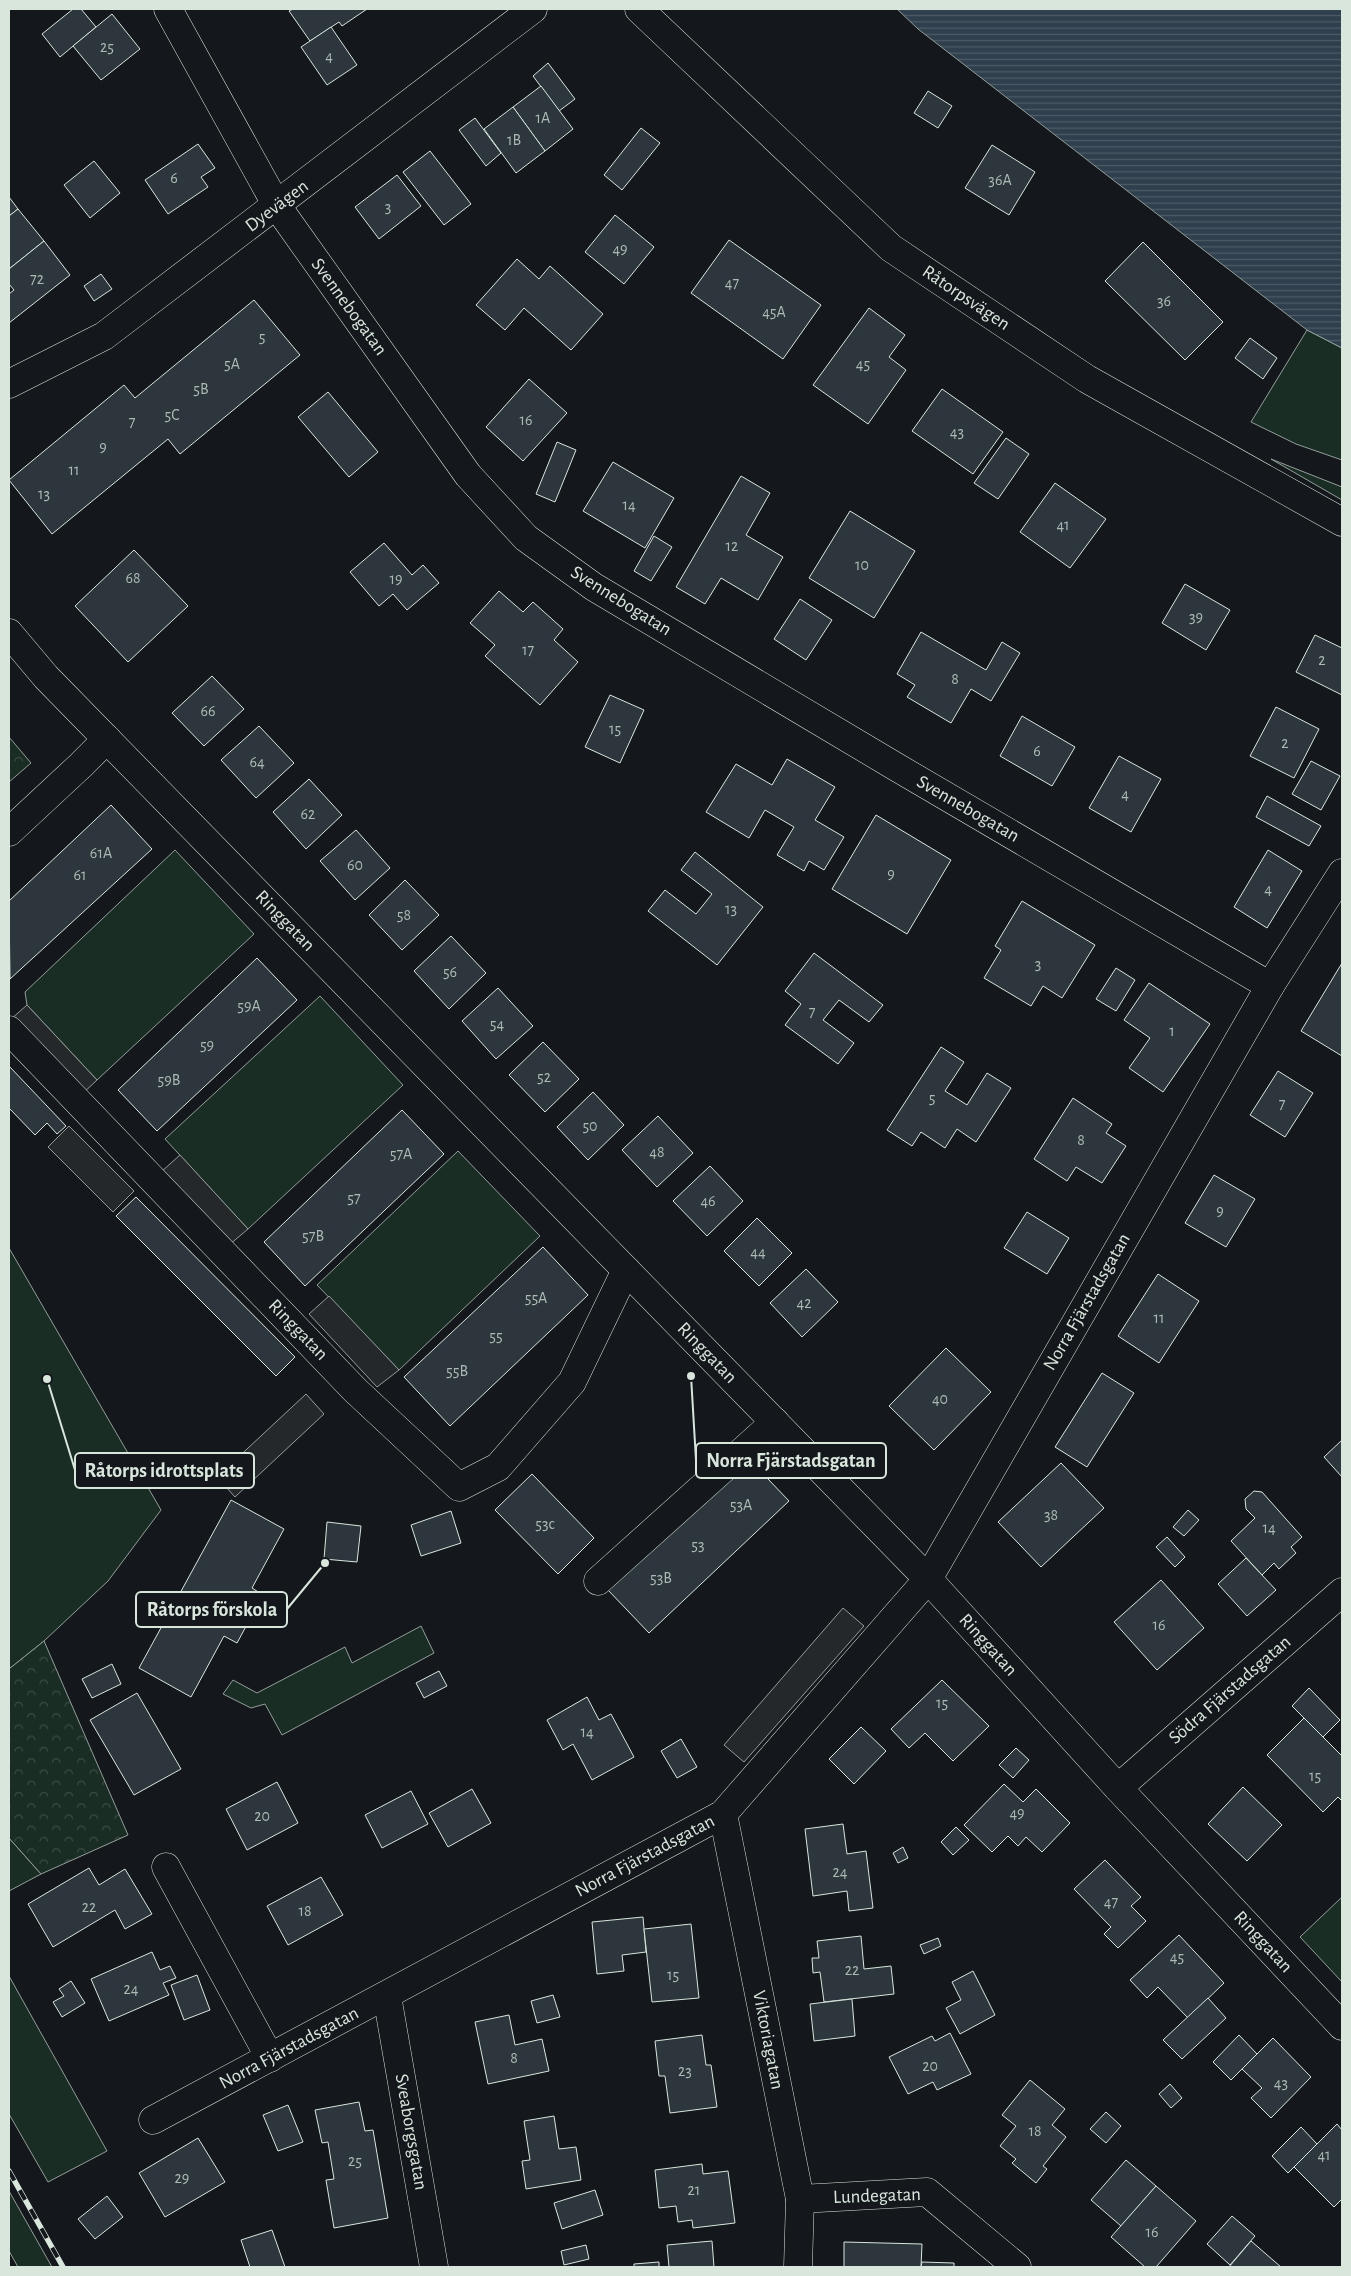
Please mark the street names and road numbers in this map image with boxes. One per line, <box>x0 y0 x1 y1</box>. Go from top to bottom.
street label: Dyevägen <box>242 176 312 236</box>
street label: Svennebogatan <box>308 255 390 359</box>
street label: Råtorpsvägen <box>919 262 1013 334</box>
street label: Svennebogatan <box>567 563 675 639</box>
street label: Svennebogatan <box>914 772 1022 846</box>
street label: Ringgatan <box>252 887 318 955</box>
street label: Norra Fjärstadsgatan <box>1040 1230 1134 1374</box>
street label: Ringgatan <box>265 1296 331 1364</box>
street label: Ringgatan <box>674 1319 740 1387</box>
street label: Ringgatan <box>955 1610 1021 1680</box>
street label: Södra Fjärstadsgatan <box>1165 1632 1295 1748</box>
street label: Norra Fjärstadsgatan <box>572 1811 718 1901</box>
street label: Ringgatan <box>1230 1908 1296 1976</box>
street label: Viktoriagatan <box>749 1989 787 2091</box>
street label: Norra Fjärstadsgatan <box>216 2003 362 2093</box>
street label: Sveaborgsgatan <box>391 2073 431 2191</box>
street label: Lundegatan <box>833 2185 921 2207</box>

